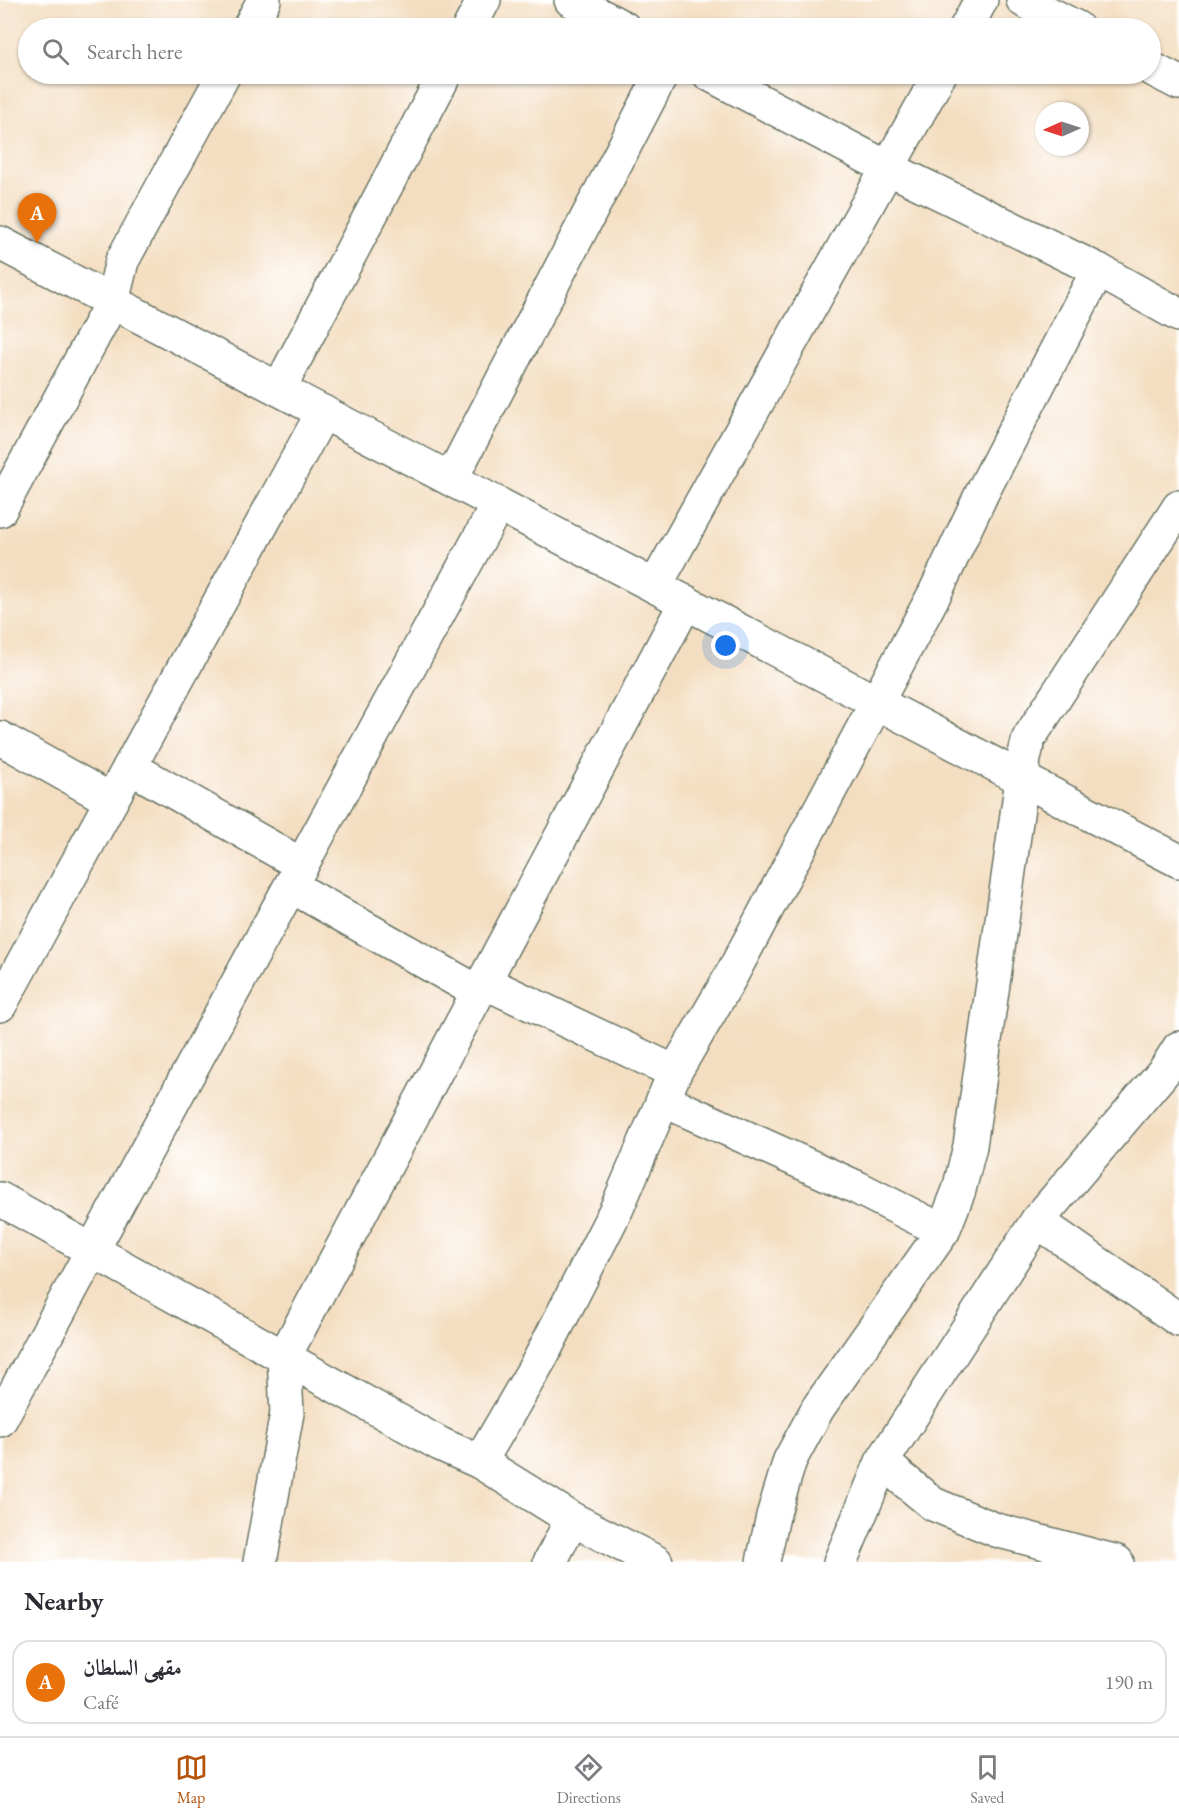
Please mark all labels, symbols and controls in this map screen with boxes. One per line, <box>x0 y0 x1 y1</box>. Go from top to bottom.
search box <box>18 18 1161 84</box>
icon: search <box>39 35 72 68</box>
text: Search here <box>87 37 182 66</box>
north arrow <box>1035 102 1089 156</box>
pin: A <box>18 194 57 243</box>
your location <box>711 631 740 660</box>
text: Nearby <box>24 1584 104 1618</box>
text: مقهى السلطان <box>83 1653 182 1682</box>
text: A <box>38 1669 53 1695</box>
text: 190 m <box>1105 1669 1153 1695</box>
text: Café <box>83 1689 119 1715</box>
tab: Map <box>175 1751 208 1808</box>
tab: Directions <box>557 1751 621 1808</box>
tab: Saved <box>970 1751 1004 1808</box>

